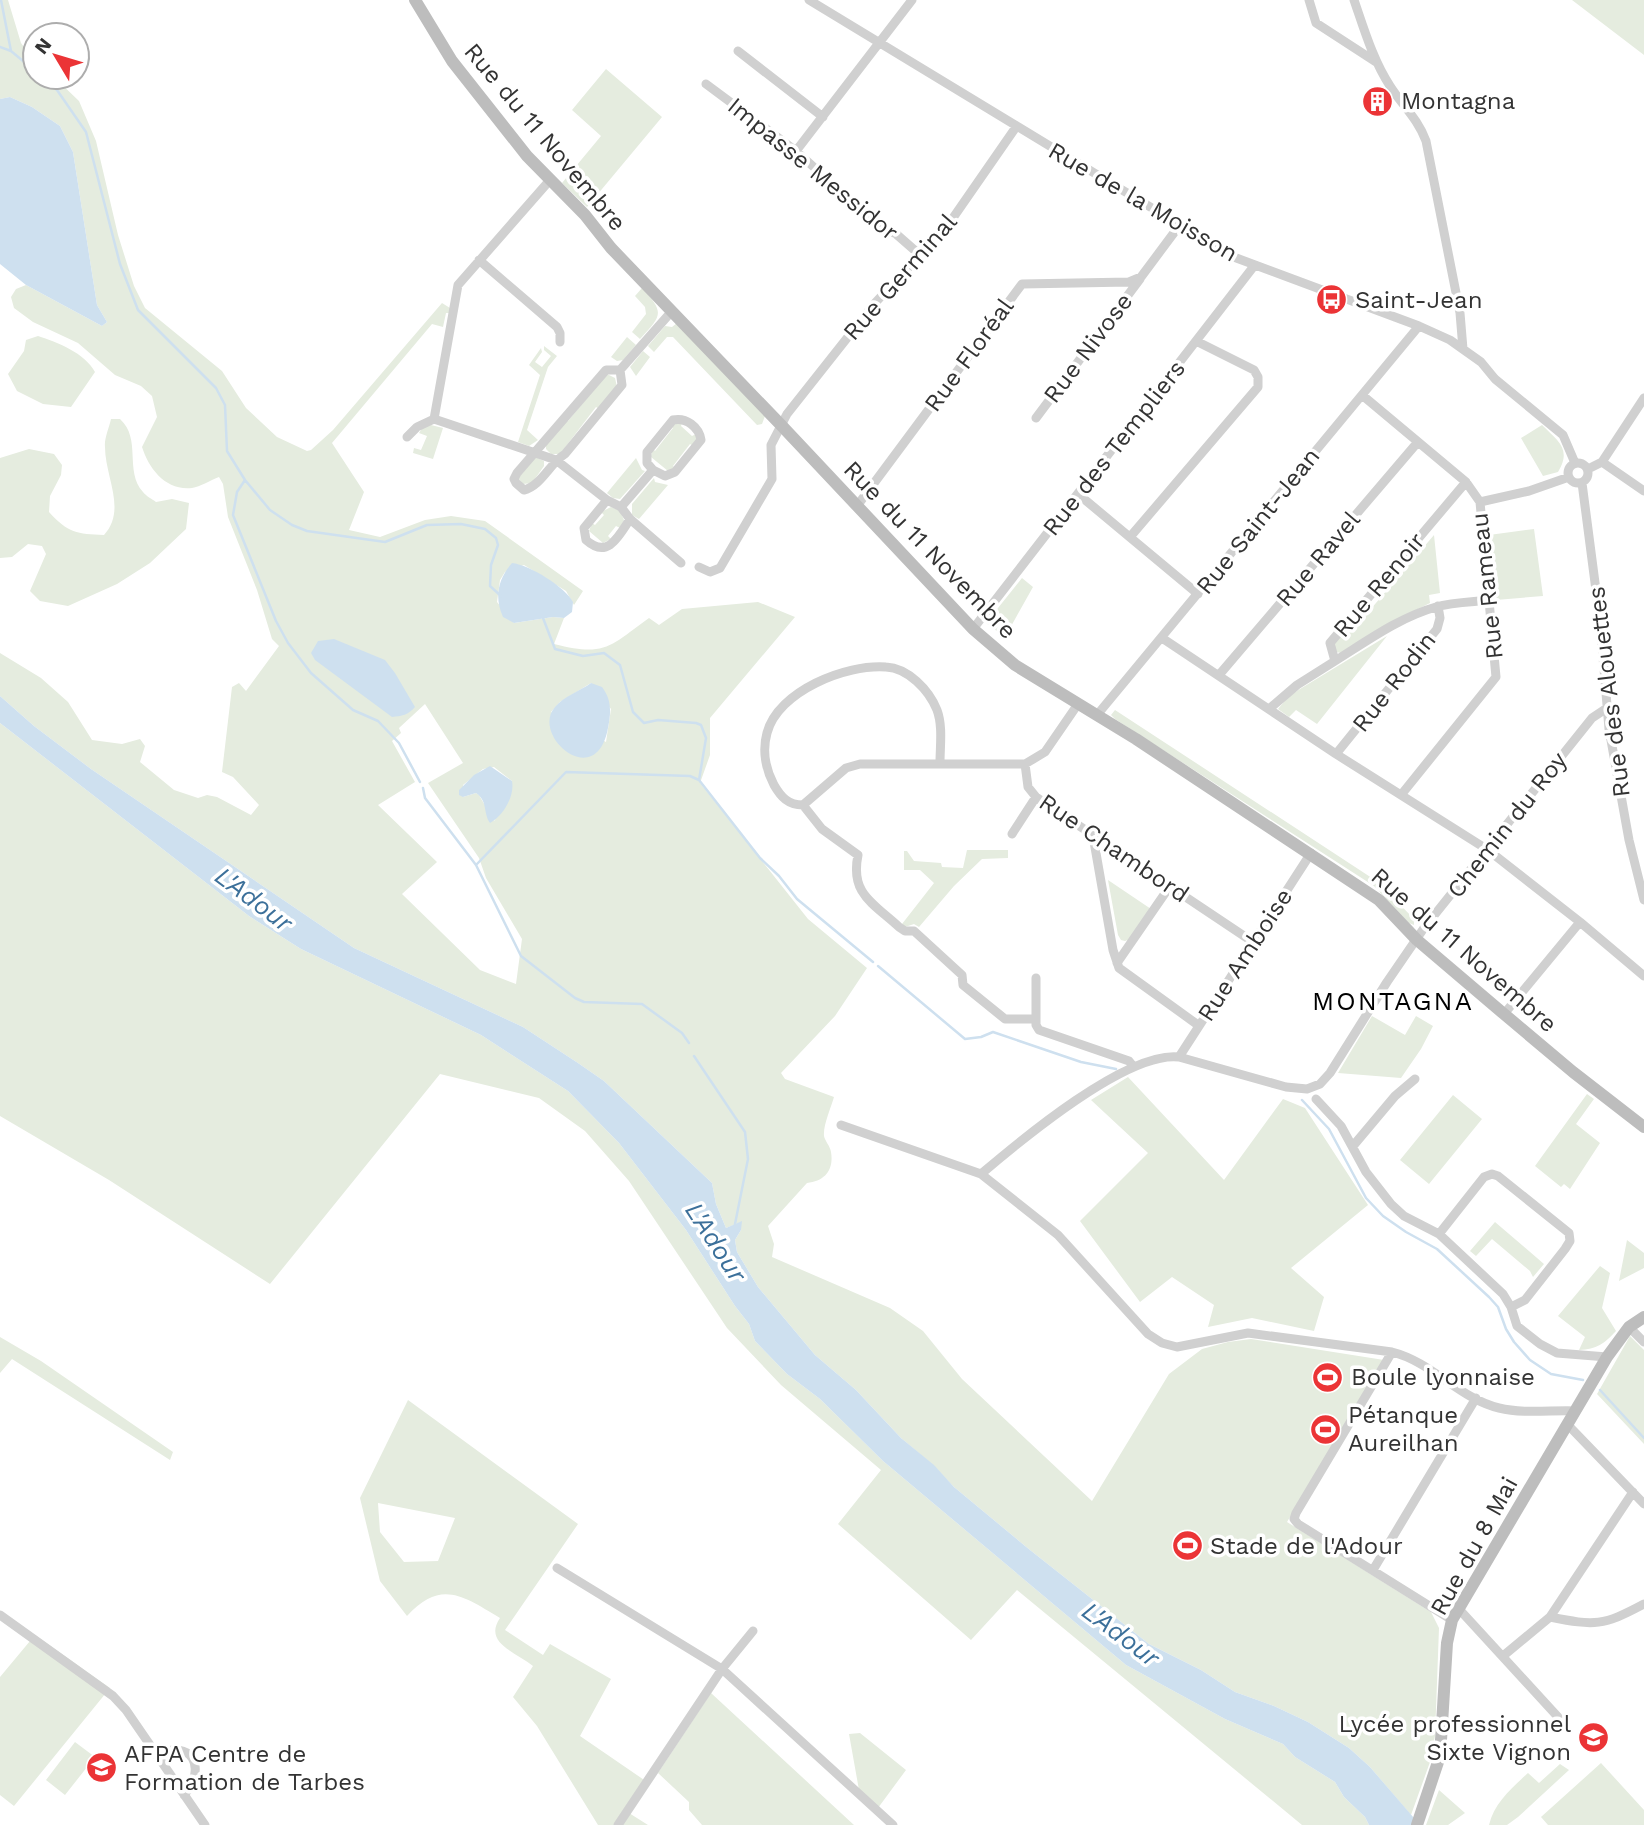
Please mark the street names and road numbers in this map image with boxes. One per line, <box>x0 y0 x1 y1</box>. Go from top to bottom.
street label: Rue du 11 Novembre <box>458 37 632 237</box>
street label: Impasse Messidor <box>722 92 904 246</box>
street label: Rue de la Moisson <box>1043 136 1243 268</box>
street label: Rue Germinal <box>837 207 963 346</box>
street label: Rue Nivose <box>1038 288 1138 408</box>
street label: Rue Floréal <box>919 292 1020 417</box>
street label: Rue des Templiers <box>1037 355 1191 541</box>
street label: Rue Saint-Jean <box>1190 442 1326 600</box>
street label: Rue du 11 Novembre <box>838 455 1022 645</box>
street label: Rue Ravel <box>1270 505 1366 612</box>
street label: Rue Rameau <box>1465 511 1509 661</box>
street label: Rue Renoir <box>1327 527 1431 643</box>
street label: Rue des Alouettes <box>1582 585 1636 799</box>
street label: Rue Rodin <box>1346 627 1442 737</box>
street label: Chemin du Roy <box>1441 746 1573 904</box>
street label: Rue Chambord <box>1034 788 1194 908</box>
street label: Rue du 11 Novembre <box>1366 862 1562 1038</box>
street label: Rue Amboise <box>1192 883 1298 1027</box>
street label: Rue du 8 Mai <box>1424 1472 1524 1620</box>

